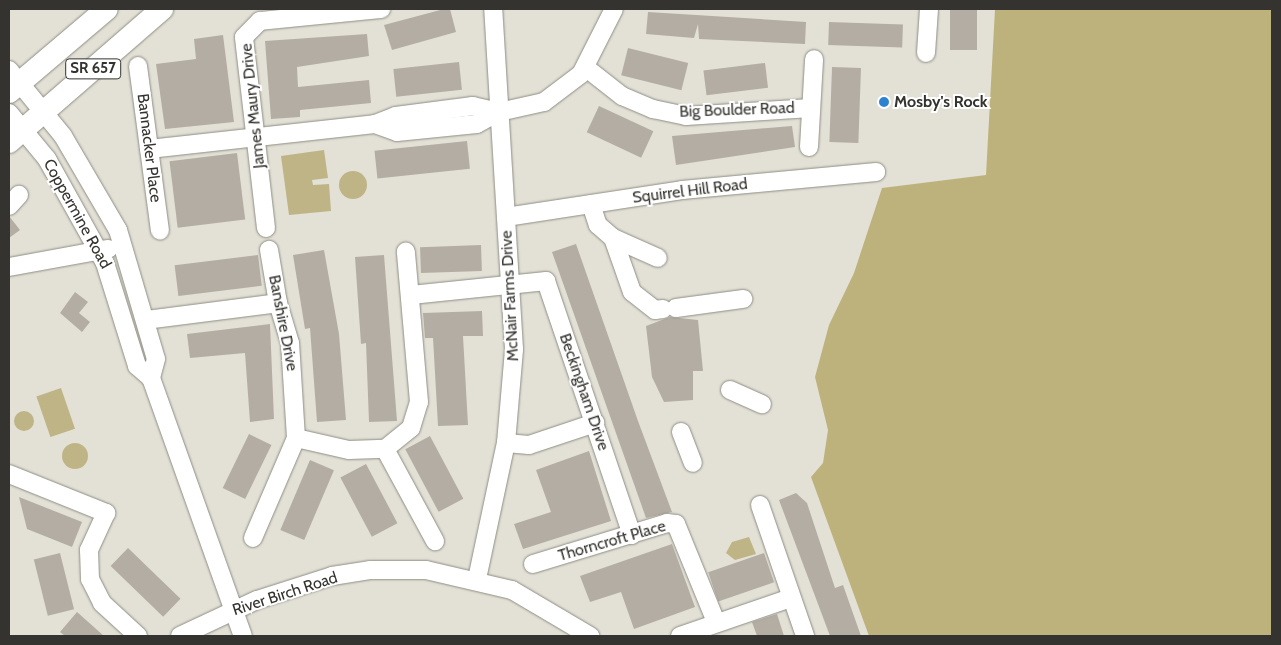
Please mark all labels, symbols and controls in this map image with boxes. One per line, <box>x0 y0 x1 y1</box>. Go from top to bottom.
street label: James Maury Drive <box>237 43 269 169</box>
road number: SR 657 <box>64 56 122 82</box>
street label: Bannacker Place <box>133 92 165 204</box>
place label: Mosby's Rock <box>894 92 988 112</box>
marker: Mosby's Rock <box>878 96 890 108</box>
street label: Big Boulder Road <box>679 98 795 122</box>
street label: Coppermine Road <box>39 156 115 272</box>
street label: Squirrel Hill Road <box>631 174 749 208</box>
street label: McNair Farms Drive <box>497 230 523 362</box>
street label: Banshire Drive <box>264 273 302 373</box>
street label: Beckingham Drive <box>555 331 613 453</box>
street label: Thorncroft Place <box>556 516 668 566</box>
street label: River Birch Road <box>230 568 340 620</box>

